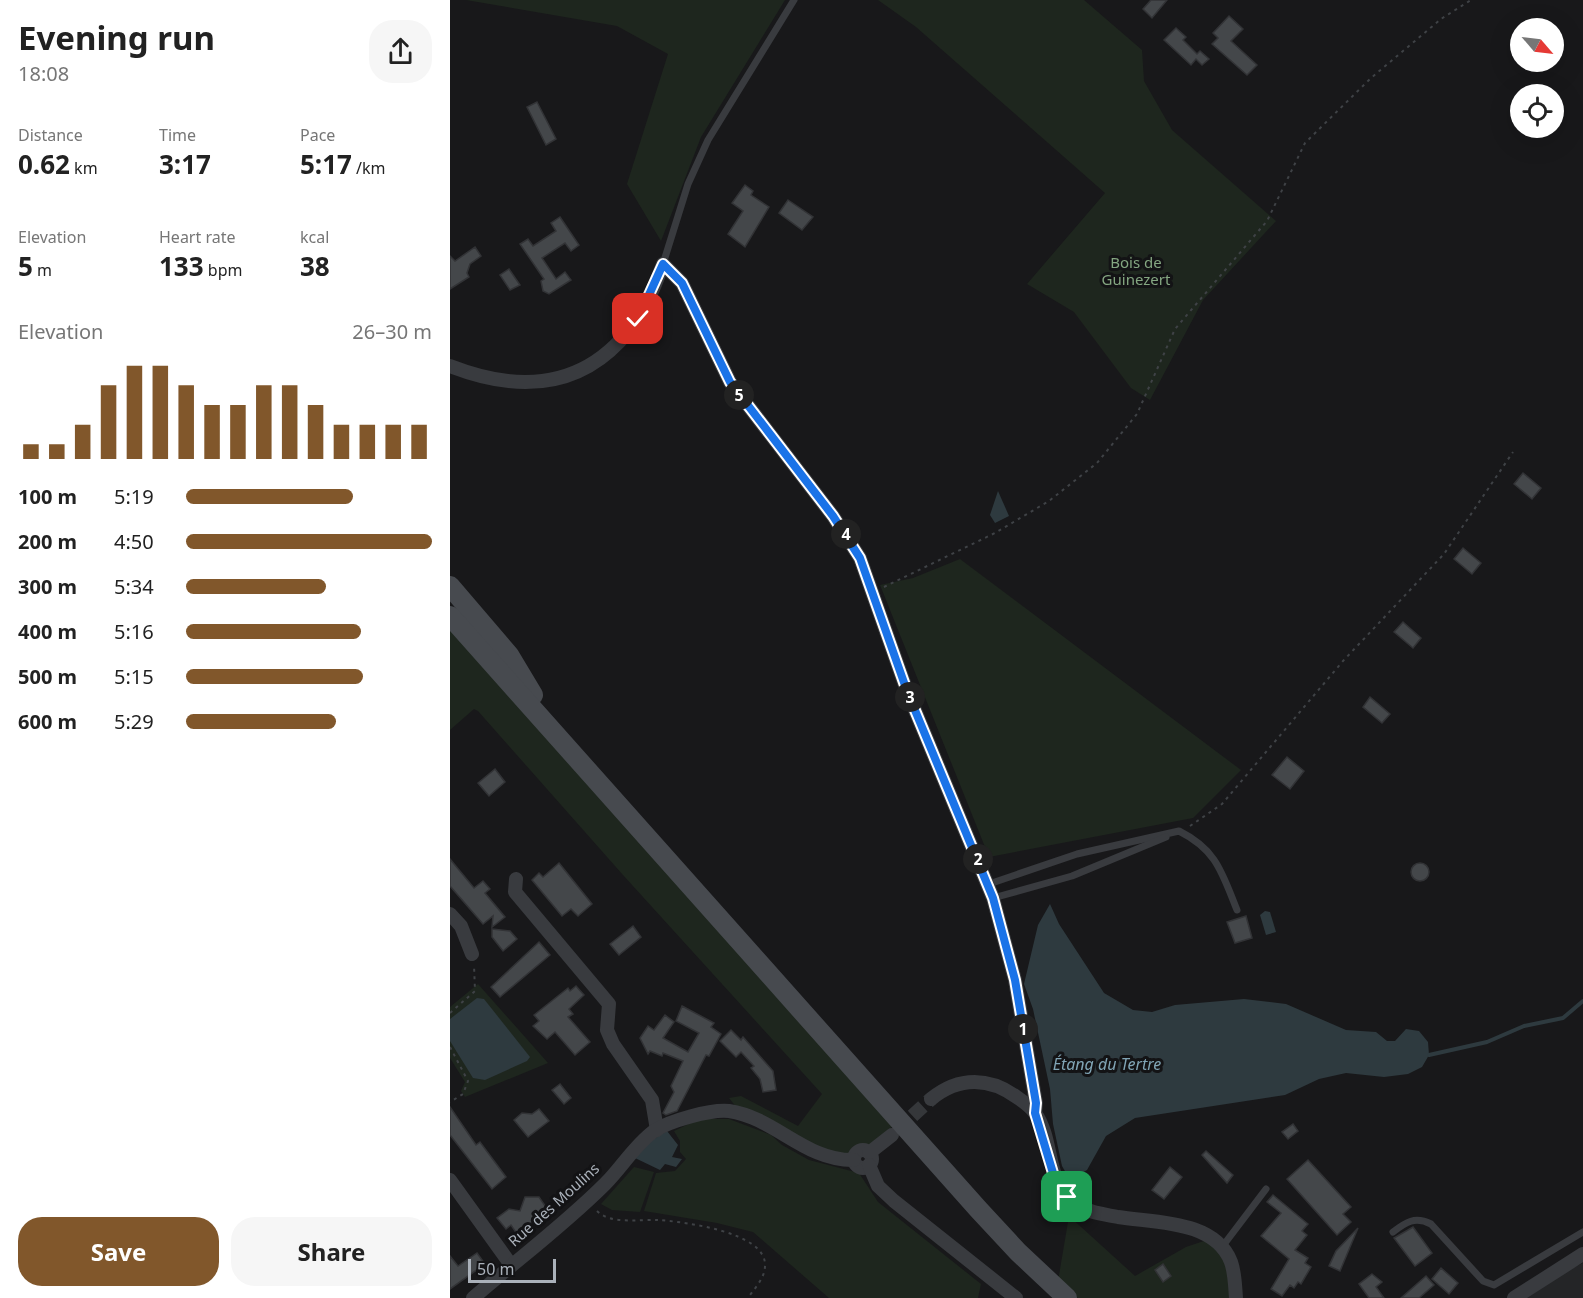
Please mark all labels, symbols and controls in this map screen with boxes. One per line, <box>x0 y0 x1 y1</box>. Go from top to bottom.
text: Evening run <box>18 15 215 60</box>
north arrow <box>1510 18 1564 72</box>
map controls <box>1510 18 1564 138</box>
button: share <box>369 20 432 83</box>
text: 18:08 <box>18 60 69 87</box>
button: locate <box>1510 84 1564 138</box>
text: Distance <box>18 124 83 146</box>
text: Time <box>159 124 196 146</box>
text: Pace <box>300 124 335 146</box>
text: 0.62 <box>18 146 70 182</box>
text: 3:17 <box>159 146 211 182</box>
text: 5:17 <box>300 146 352 182</box>
text: km <box>70 157 98 179</box>
text: /km <box>352 157 386 179</box>
text: Elevation <box>18 226 86 248</box>
text: Heart rate <box>159 226 235 248</box>
text: kcal <box>300 226 329 248</box>
text: 5 <box>18 248 33 284</box>
text: 133 <box>159 248 204 284</box>
text: 38 <box>300 248 330 284</box>
park label: Bois de Guinezert <box>1102 252 1171 289</box>
text: m <box>33 259 52 281</box>
text: bpm <box>204 259 242 281</box>
pin <box>612 293 663 344</box>
icon: check <box>621 302 654 335</box>
text: Elevation <box>18 318 103 345</box>
text: 26–30 m <box>352 318 432 345</box>
pin: 5 <box>724 380 754 410</box>
text: 5 <box>734 384 744 406</box>
text: 100 m <box>18 483 77 510</box>
text: 5:19 <box>114 483 154 510</box>
pin: 4 <box>831 519 861 549</box>
text: 4 <box>841 523 851 545</box>
text: 200 m <box>18 528 77 555</box>
text: 4:50 <box>114 528 154 555</box>
text: 300 m <box>18 573 77 600</box>
text: 5:34 <box>114 573 154 600</box>
text: 400 m <box>18 618 77 645</box>
text: 5:16 <box>114 618 154 645</box>
text: 500 m <box>18 663 77 690</box>
text: 5:15 <box>114 663 154 690</box>
pin: 3 <box>895 682 925 712</box>
text: 3 <box>905 686 915 708</box>
text: 600 m <box>18 708 77 735</box>
text: 5:29 <box>114 708 154 735</box>
pin: 2 <box>963 844 993 874</box>
text: 2 <box>973 848 983 870</box>
pin: 1 <box>1008 1014 1038 1044</box>
text: 1 <box>1018 1018 1028 1040</box>
water label: Étang du Tertre <box>1053 1053 1161 1075</box>
street label: Rue des Moulins <box>504 1158 603 1250</box>
pin <box>1041 1171 1092 1222</box>
icon: arrive <box>1050 1180 1083 1213</box>
button: Save <box>18 1217 219 1286</box>
button: Share <box>231 1217 432 1286</box>
scale bar <box>468 1256 556 1284</box>
text: 50 m <box>477 1258 514 1280</box>

